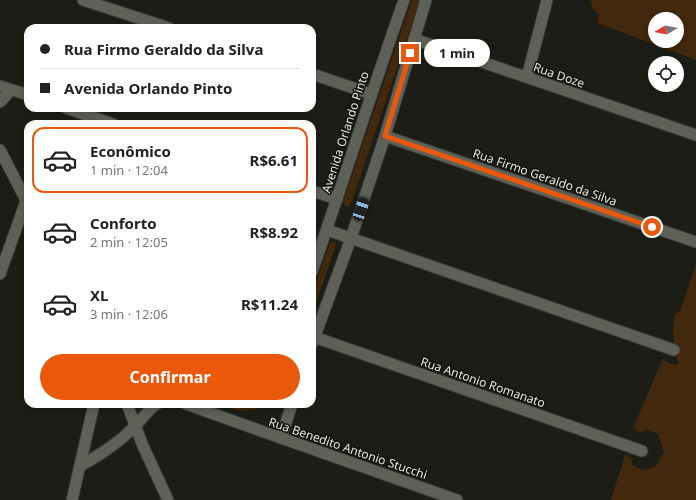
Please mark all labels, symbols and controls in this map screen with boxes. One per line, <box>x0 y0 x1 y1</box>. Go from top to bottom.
north arrow <box>648 12 684 48</box>
map controls <box>648 12 684 92</box>
text: Rua Firmo Geraldo da Silva <box>64 39 263 59</box>
callout: 1 min <box>424 39 490 67</box>
route end <box>401 44 419 62</box>
text: 1 min <box>439 44 475 62</box>
button: locate <box>648 56 684 92</box>
street label: Rua Doze <box>531 58 587 92</box>
street label: Avenida Orlando Pinto <box>317 69 373 195</box>
text: Avenida Orlando Pinto <box>64 78 232 98</box>
text: Econômico <box>90 141 171 161</box>
icon: car <box>42 142 78 178</box>
street label: Rua Firmo Geraldo da Silva <box>471 144 619 210</box>
text: R$6.61 <box>250 150 298 170</box>
text: 1 min · 12:04 <box>90 161 168 179</box>
car <box>352 196 370 222</box>
text: Conforto <box>90 213 157 233</box>
icon: car <box>42 214 78 250</box>
route start <box>643 218 661 236</box>
text: R$8.92 <box>250 222 298 242</box>
text: 2 min · 12:05 <box>90 233 168 251</box>
text: XL <box>90 285 108 305</box>
icon: car <box>42 286 78 322</box>
text: R$11.24 <box>241 294 298 314</box>
text: 3 min · 12:06 <box>90 305 168 323</box>
street label: Rua Antonio Romanato <box>418 353 548 411</box>
button: Confirmar <box>40 354 300 400</box>
street label: Rua Benedito Antonio Stucchi <box>266 413 430 483</box>

